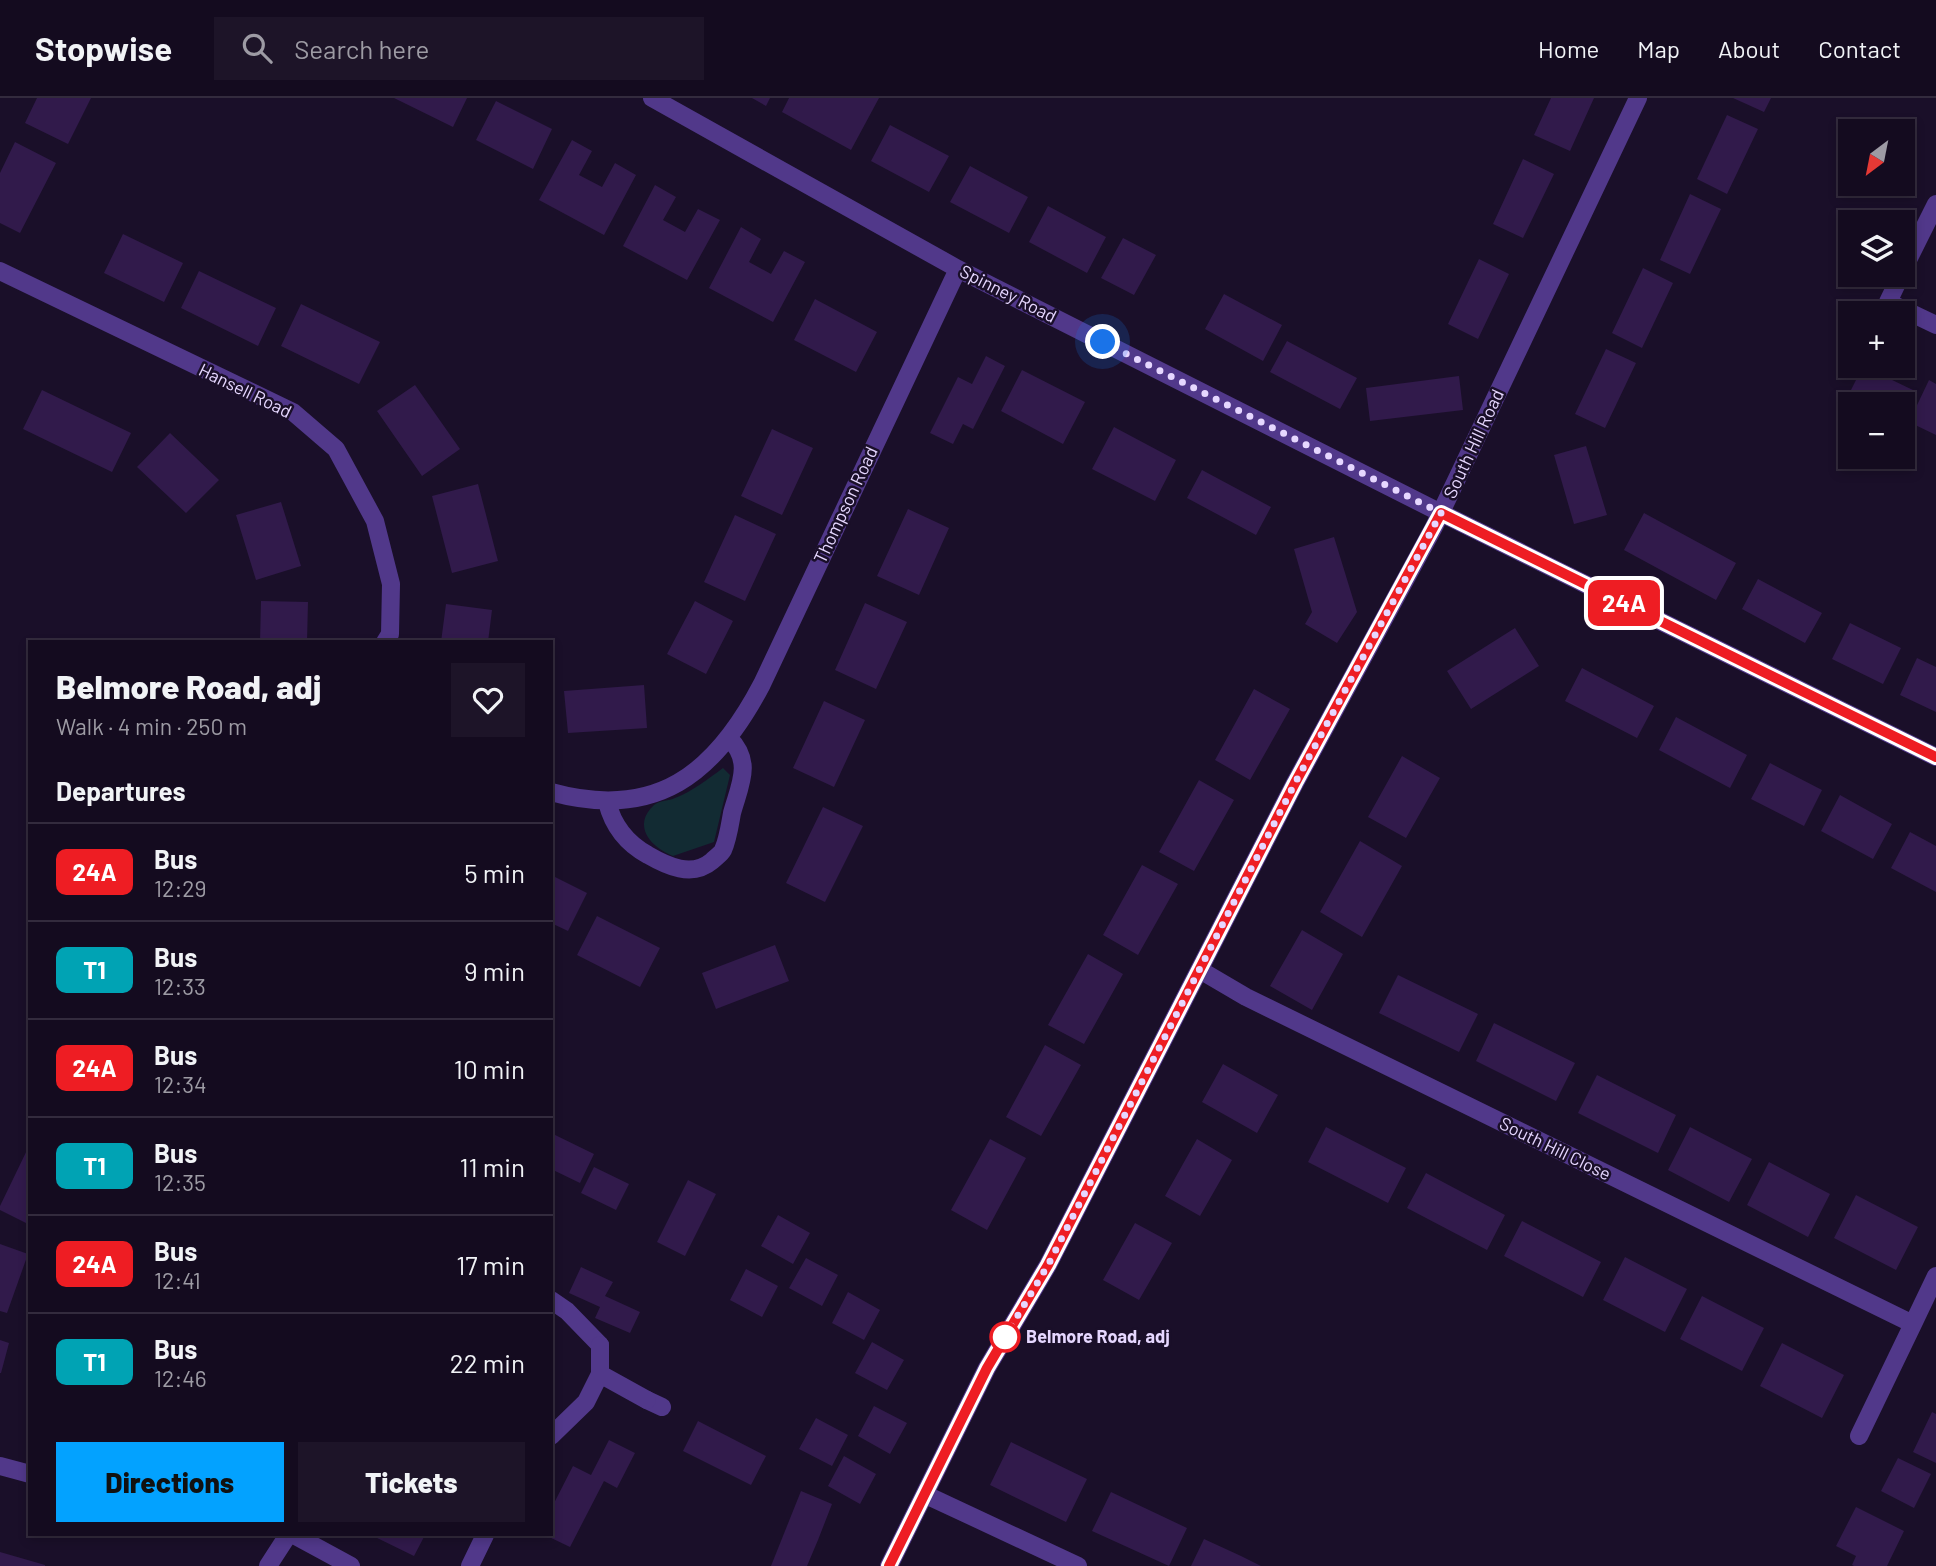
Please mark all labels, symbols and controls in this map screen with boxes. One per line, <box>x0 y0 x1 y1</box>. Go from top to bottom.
search box <box>214 17 704 80</box>
text: Stopwise <box>35 28 172 68</box>
icon: search <box>238 29 276 67</box>
text: Search here <box>294 33 429 64</box>
text: Home <box>1538 34 1599 63</box>
text: Map <box>1637 34 1680 63</box>
text: About <box>1718 34 1780 63</box>
text: Contact <box>1818 34 1901 63</box>
north arrow <box>1838 119 1914 196</box>
map controls <box>1838 119 1915 469</box>
button: layers <box>1838 210 1915 287</box>
street label: Spinney Road <box>957 259 1060 327</box>
button: + <box>1838 301 1915 378</box>
your location <box>1085 324 1120 359</box>
street label: Hansell Road <box>195 358 295 422</box>
street label: South Hill Road <box>1438 386 1508 502</box>
button: − <box>1838 392 1915 469</box>
street label: Thompson Road <box>808 443 882 566</box>
line badge: 24A <box>1584 580 1664 626</box>
text: 24A <box>1602 588 1646 617</box>
button: heart <box>451 663 525 737</box>
text: Belmore Road, adj <box>56 666 321 706</box>
text: Walk · 4 min · 250 m <box>56 712 247 740</box>
text: Departures <box>56 775 186 806</box>
text: Bus <box>154 843 197 874</box>
text: 24A <box>72 857 117 886</box>
text: 5 min <box>464 857 525 888</box>
text: 12:29 <box>154 874 207 902</box>
text: Bus <box>154 941 197 972</box>
text: T1 <box>83 955 106 984</box>
text: 9 min <box>464 955 525 986</box>
text: 12:33 <box>154 972 206 1000</box>
text: Bus <box>154 1039 197 1070</box>
text: 24A <box>72 1053 117 1082</box>
text: 10 min <box>454 1053 525 1084</box>
text: 12:34 <box>154 1070 207 1098</box>
street label: South Hill Close <box>1496 1112 1615 1185</box>
text: Bus <box>154 1137 197 1168</box>
text: T1 <box>83 1151 106 1180</box>
text: 11 min <box>459 1151 525 1182</box>
text: 12:35 <box>154 1168 206 1196</box>
text: Bus <box>154 1235 197 1266</box>
text: 24A <box>72 1249 117 1278</box>
text: 17 min <box>456 1249 525 1280</box>
text: 12:41 <box>154 1266 201 1294</box>
marker: Belmore Road, adj <box>990 1322 1020 1352</box>
place label: Belmore Road, adj <box>1026 1325 1170 1347</box>
text: Bus <box>154 1333 197 1364</box>
text: T1 <box>83 1347 106 1376</box>
text: 22 min <box>450 1347 525 1378</box>
text: 12:46 <box>154 1364 207 1392</box>
button: Directions <box>56 1442 284 1522</box>
button: Tickets <box>298 1442 525 1522</box>

